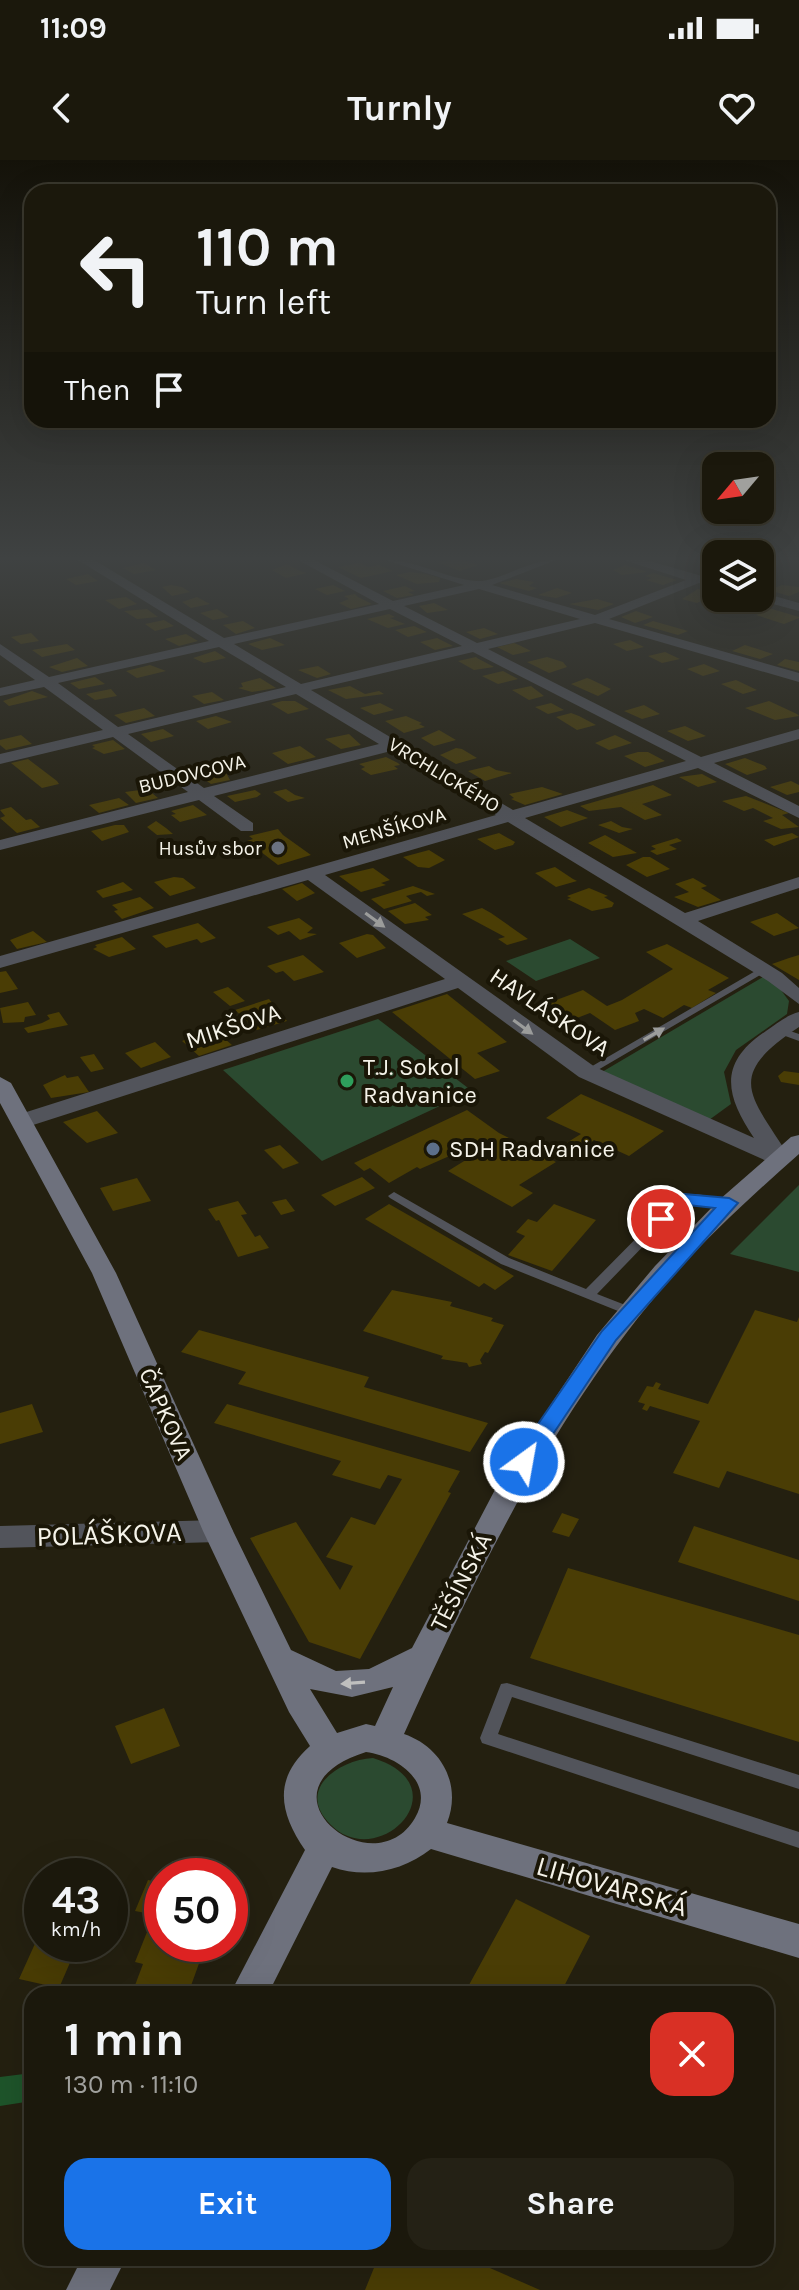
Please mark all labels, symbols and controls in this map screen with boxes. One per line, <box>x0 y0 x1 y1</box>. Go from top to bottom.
text: 11:09 <box>40 10 107 46</box>
icon: back <box>40 86 84 130</box>
icon: heart <box>715 86 759 130</box>
text: Turnly <box>347 87 452 129</box>
text: 110 m <box>196 214 339 279</box>
icon: left <box>64 216 168 320</box>
text: Turn left <box>196 281 331 323</box>
icon: arrive <box>147 368 191 412</box>
text: Then <box>64 372 131 408</box>
north arrow <box>702 452 774 524</box>
map controls <box>702 452 774 612</box>
button: layers <box>702 540 774 612</box>
street label: VRCHLICKÉHO <box>384 732 504 817</box>
street label: BUDOVCOVA <box>136 750 248 798</box>
street label: MENŠÍKOVA <box>339 801 448 854</box>
place label: Husův sbor <box>159 837 263 860</box>
marker: Husův sbor <box>269 839 287 857</box>
one-way arrow <box>364 912 385 927</box>
street label: HAVLÁSKOVA <box>485 961 616 1062</box>
street label: MIKŠOVA <box>182 997 284 1054</box>
one-way arrow <box>513 1018 533 1034</box>
one-way arrow <box>643 1027 666 1041</box>
place label: T.J. Sokol Radvanice <box>363 1053 477 1109</box>
marker: T.J. Sokol Radvanice <box>338 1072 356 1090</box>
place label: SDH Radvanice <box>449 1135 615 1163</box>
marker: SDH Radvanice <box>424 1140 442 1158</box>
pin <box>627 1185 695 1253</box>
icon: arrive <box>639 1197 683 1241</box>
street label: ČAPKOVA <box>133 1363 200 1465</box>
position arrow <box>482 1420 566 1504</box>
street label: POLÁŠKOVA <box>36 1514 182 1553</box>
street label: TĚŠÍNSKÁ <box>424 1528 498 1636</box>
one-way arrow <box>340 1677 365 1690</box>
street label: LIHOVARSKÁ <box>533 1848 692 1923</box>
speed limit sign: 50 <box>144 1858 248 1962</box>
text: 43 <box>52 1876 100 1923</box>
text: km/h <box>51 1918 101 1941</box>
text: 1 min <box>64 2011 184 2067</box>
button: close <box>650 2012 734 2096</box>
text: 130 m · 11:10 <box>64 2069 198 2100</box>
button: Exit <box>64 2158 391 2250</box>
button: Share <box>407 2158 734 2250</box>

